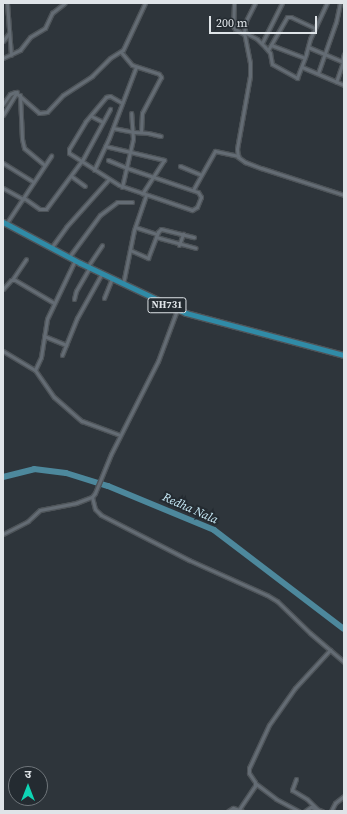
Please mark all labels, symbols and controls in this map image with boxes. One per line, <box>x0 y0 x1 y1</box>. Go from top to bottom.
scale bar <box>211 8 319 34</box>
text: 200 m <box>216 15 248 31</box>
road number: NH731 <box>147 297 187 313</box>
water label: Redha Nala <box>160 490 220 528</box>
north arrow <box>8 766 48 806</box>
text: उ <box>25 767 31 782</box>

